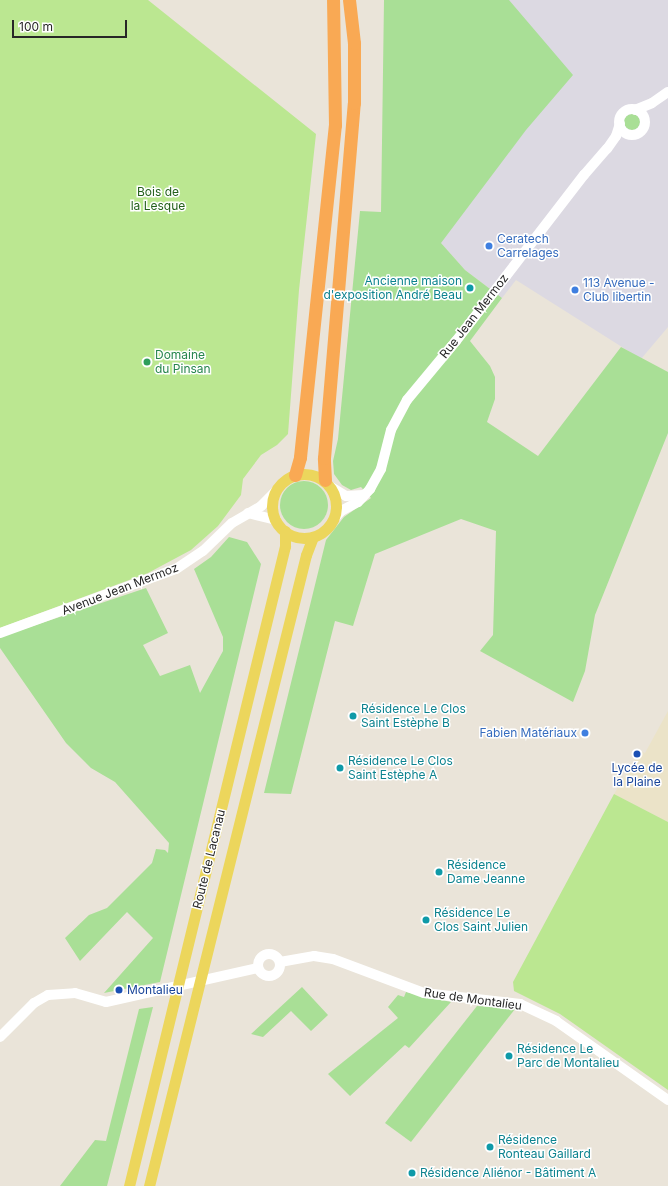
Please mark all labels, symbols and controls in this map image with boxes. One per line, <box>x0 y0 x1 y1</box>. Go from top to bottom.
scale bar <box>14 12 129 38</box>
text: 100 m <box>19 19 53 34</box>
park label: Bois de la Lesque <box>131 185 185 213</box>
place label: Ceratech Carrelages <box>497 232 559 260</box>
marker: Ceratech Carrelages <box>484 241 494 251</box>
street label: Rue Jean Mermoz <box>437 271 511 361</box>
place label: Ancienne maison d'exposition André Beau <box>323 274 462 302</box>
place label: 113 Avenue - Club libertin <box>583 276 655 304</box>
marker: Ancienne maison d'exposition André Beau <box>465 283 475 293</box>
marker: 113 Avenue - Club libertin <box>570 285 580 295</box>
place label: Domaine du Pinsan <box>155 348 211 376</box>
marker: Domaine du Pinsan <box>142 357 152 367</box>
street label: Avenue Jean Mermoz <box>60 560 180 618</box>
place label: Résidence Le Clos Saint Estèphe B <box>361 702 466 730</box>
marker: Résidence Le Clos Saint Estèphe B <box>348 711 358 721</box>
place label: Fabien Matériaux <box>479 726 577 740</box>
marker: Fabien Matériaux <box>580 728 590 738</box>
marker: Lycée de la Plaine <box>632 749 642 759</box>
place label: Résidence Le Clos Saint Estèphe A <box>348 754 453 782</box>
place label: Lycée de la Plaine <box>611 761 663 789</box>
marker: Résidence Le Clos Saint Estèphe A <box>335 763 345 773</box>
street label: Route de Lacanau <box>190 808 228 910</box>
place label: Résidence Dame Jeanne <box>447 858 525 886</box>
marker: Résidence Dame Jeanne <box>434 867 444 877</box>
place label: Résidence Le Clos Saint Julien <box>434 906 528 934</box>
marker: Résidence Le Clos Saint Julien <box>421 915 431 925</box>
place label: Montalieu <box>127 983 183 997</box>
marker: Montalieu <box>114 985 124 995</box>
street label: Rue de Montalieu <box>423 985 523 1013</box>
place label: Résidence Le Parc de Montalieu <box>517 1042 619 1070</box>
marker: Résidence Le Parc de Montalieu <box>504 1051 514 1061</box>
place label: Résidence Ronteau Gaillard <box>498 1133 591 1161</box>
marker: Résidence Ronteau Gaillard <box>485 1142 495 1152</box>
place label: Résidence Aliénor - Bâtiment A <box>420 1166 596 1180</box>
marker: Résidence Aliénor - Bâtiment A <box>407 1168 417 1178</box>

